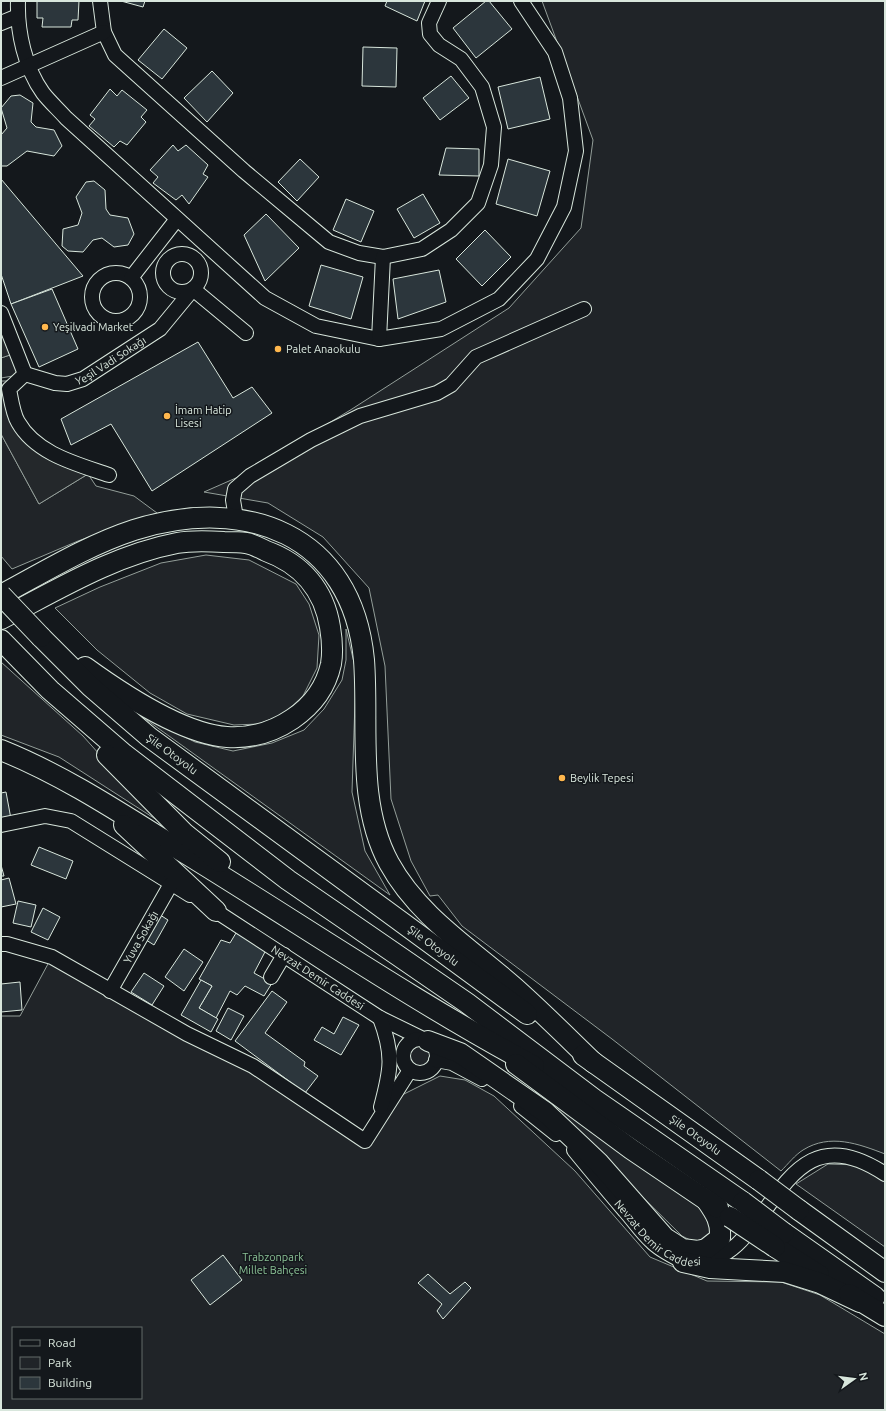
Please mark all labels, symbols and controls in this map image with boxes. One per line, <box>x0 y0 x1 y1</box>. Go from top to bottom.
place label: Yeşilvadi Market <box>53 321 134 333</box>
marker: Yeşilvadi Market <box>40 322 50 332</box>
street label: Yeşil Vadi Sokağı <box>74 334 148 387</box>
place label: Palet Anaokulu <box>286 343 360 355</box>
marker: Palet Anaokulu <box>273 344 283 354</box>
place label: İmam Hatip Lisesi <box>175 404 232 429</box>
marker: İmam Hatip Lisesi <box>162 411 172 421</box>
street label: Şile Otoyolu <box>144 731 200 777</box>
place label: Beylik Tepesi <box>570 772 634 784</box>
marker: Beylik Tepesi <box>557 773 567 783</box>
street label: Yuva Sokağı <box>121 909 160 965</box>
street label: Şile Otoyolu <box>406 923 461 968</box>
street label: Nevzat Demir Caddesi <box>269 943 367 1012</box>
street label: Şile Otoyolu <box>668 1113 723 1157</box>
street label: Nevzat Demir Caddesi <box>612 1197 701 1268</box>
park label: Trabzonpark Millet Bahçesi <box>239 1251 307 1276</box>
legend <box>12 1327 142 1399</box>
text: Road <box>48 1336 76 1349</box>
text: Park <box>48 1356 72 1369</box>
north arrow <box>834 1359 874 1399</box>
text: N <box>857 1371 871 1382</box>
text: Building <box>48 1376 92 1389</box>

